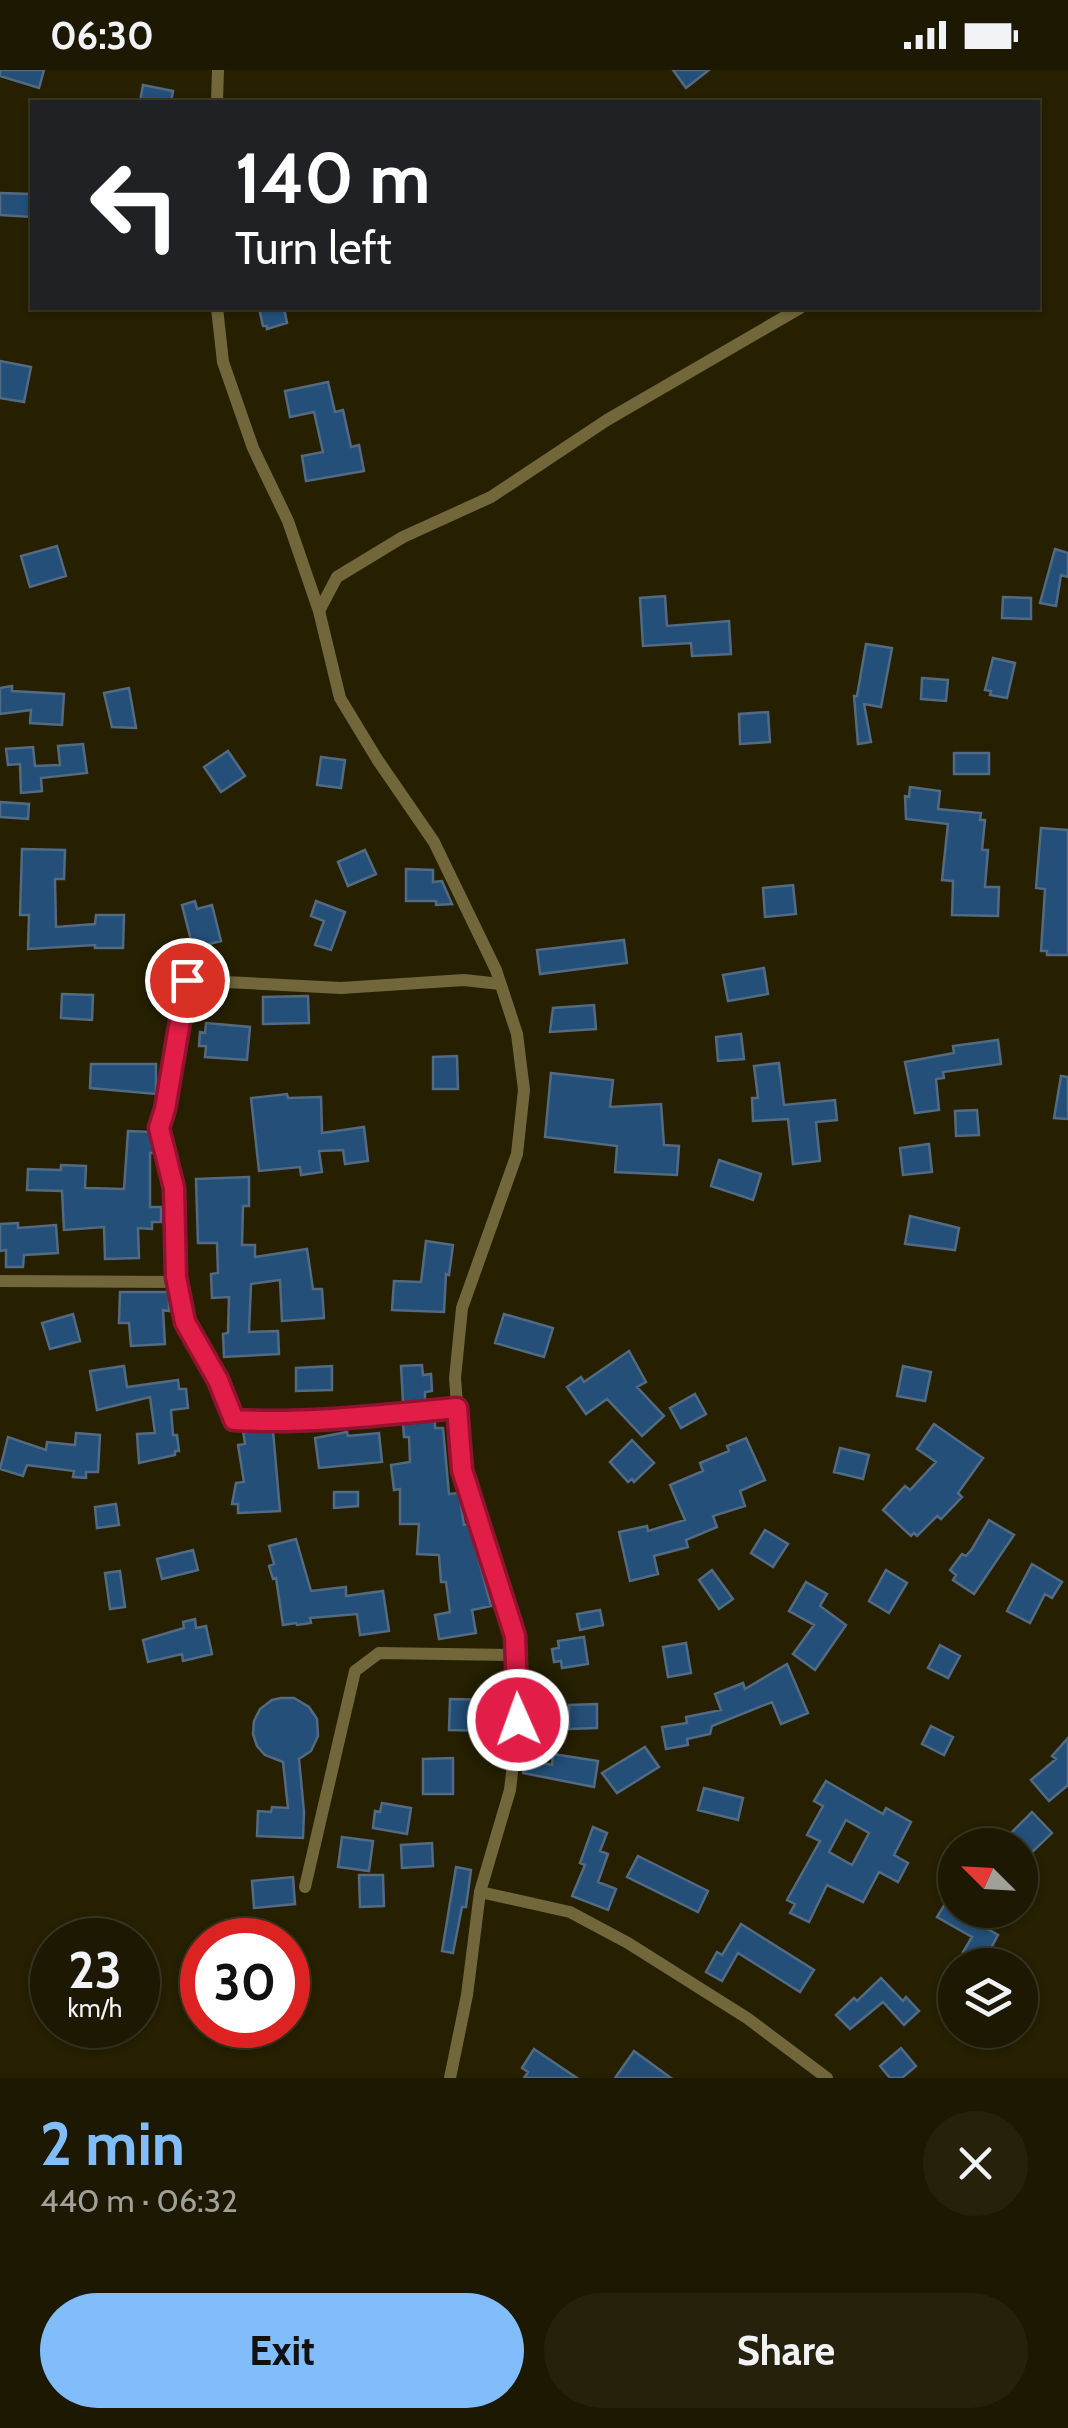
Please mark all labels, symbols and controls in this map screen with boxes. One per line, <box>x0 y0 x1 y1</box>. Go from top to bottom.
text: 06:30 <box>50 12 154 59</box>
text: 140 m <box>235 135 430 221</box>
icon: left <box>70 140 200 270</box>
text: Turn left <box>235 221 392 275</box>
pin <box>145 938 230 1023</box>
icon: arrive <box>160 953 215 1008</box>
position arrow <box>466 1668 570 1772</box>
north arrow <box>938 1828 1038 1928</box>
map controls <box>938 1828 1038 2048</box>
speed limit sign: 30 <box>180 1918 310 2048</box>
text: 23 <box>68 1940 122 2001</box>
button: layers <box>938 1948 1038 2048</box>
text: km/h <box>68 1993 122 2023</box>
text: 2 min <box>40 2107 185 2180</box>
button: close <box>923 2111 1028 2216</box>
text: 440 m · 06:32 <box>40 2181 238 2220</box>
button: Exit <box>40 2293 524 2408</box>
button: Share <box>544 2293 1028 2408</box>

